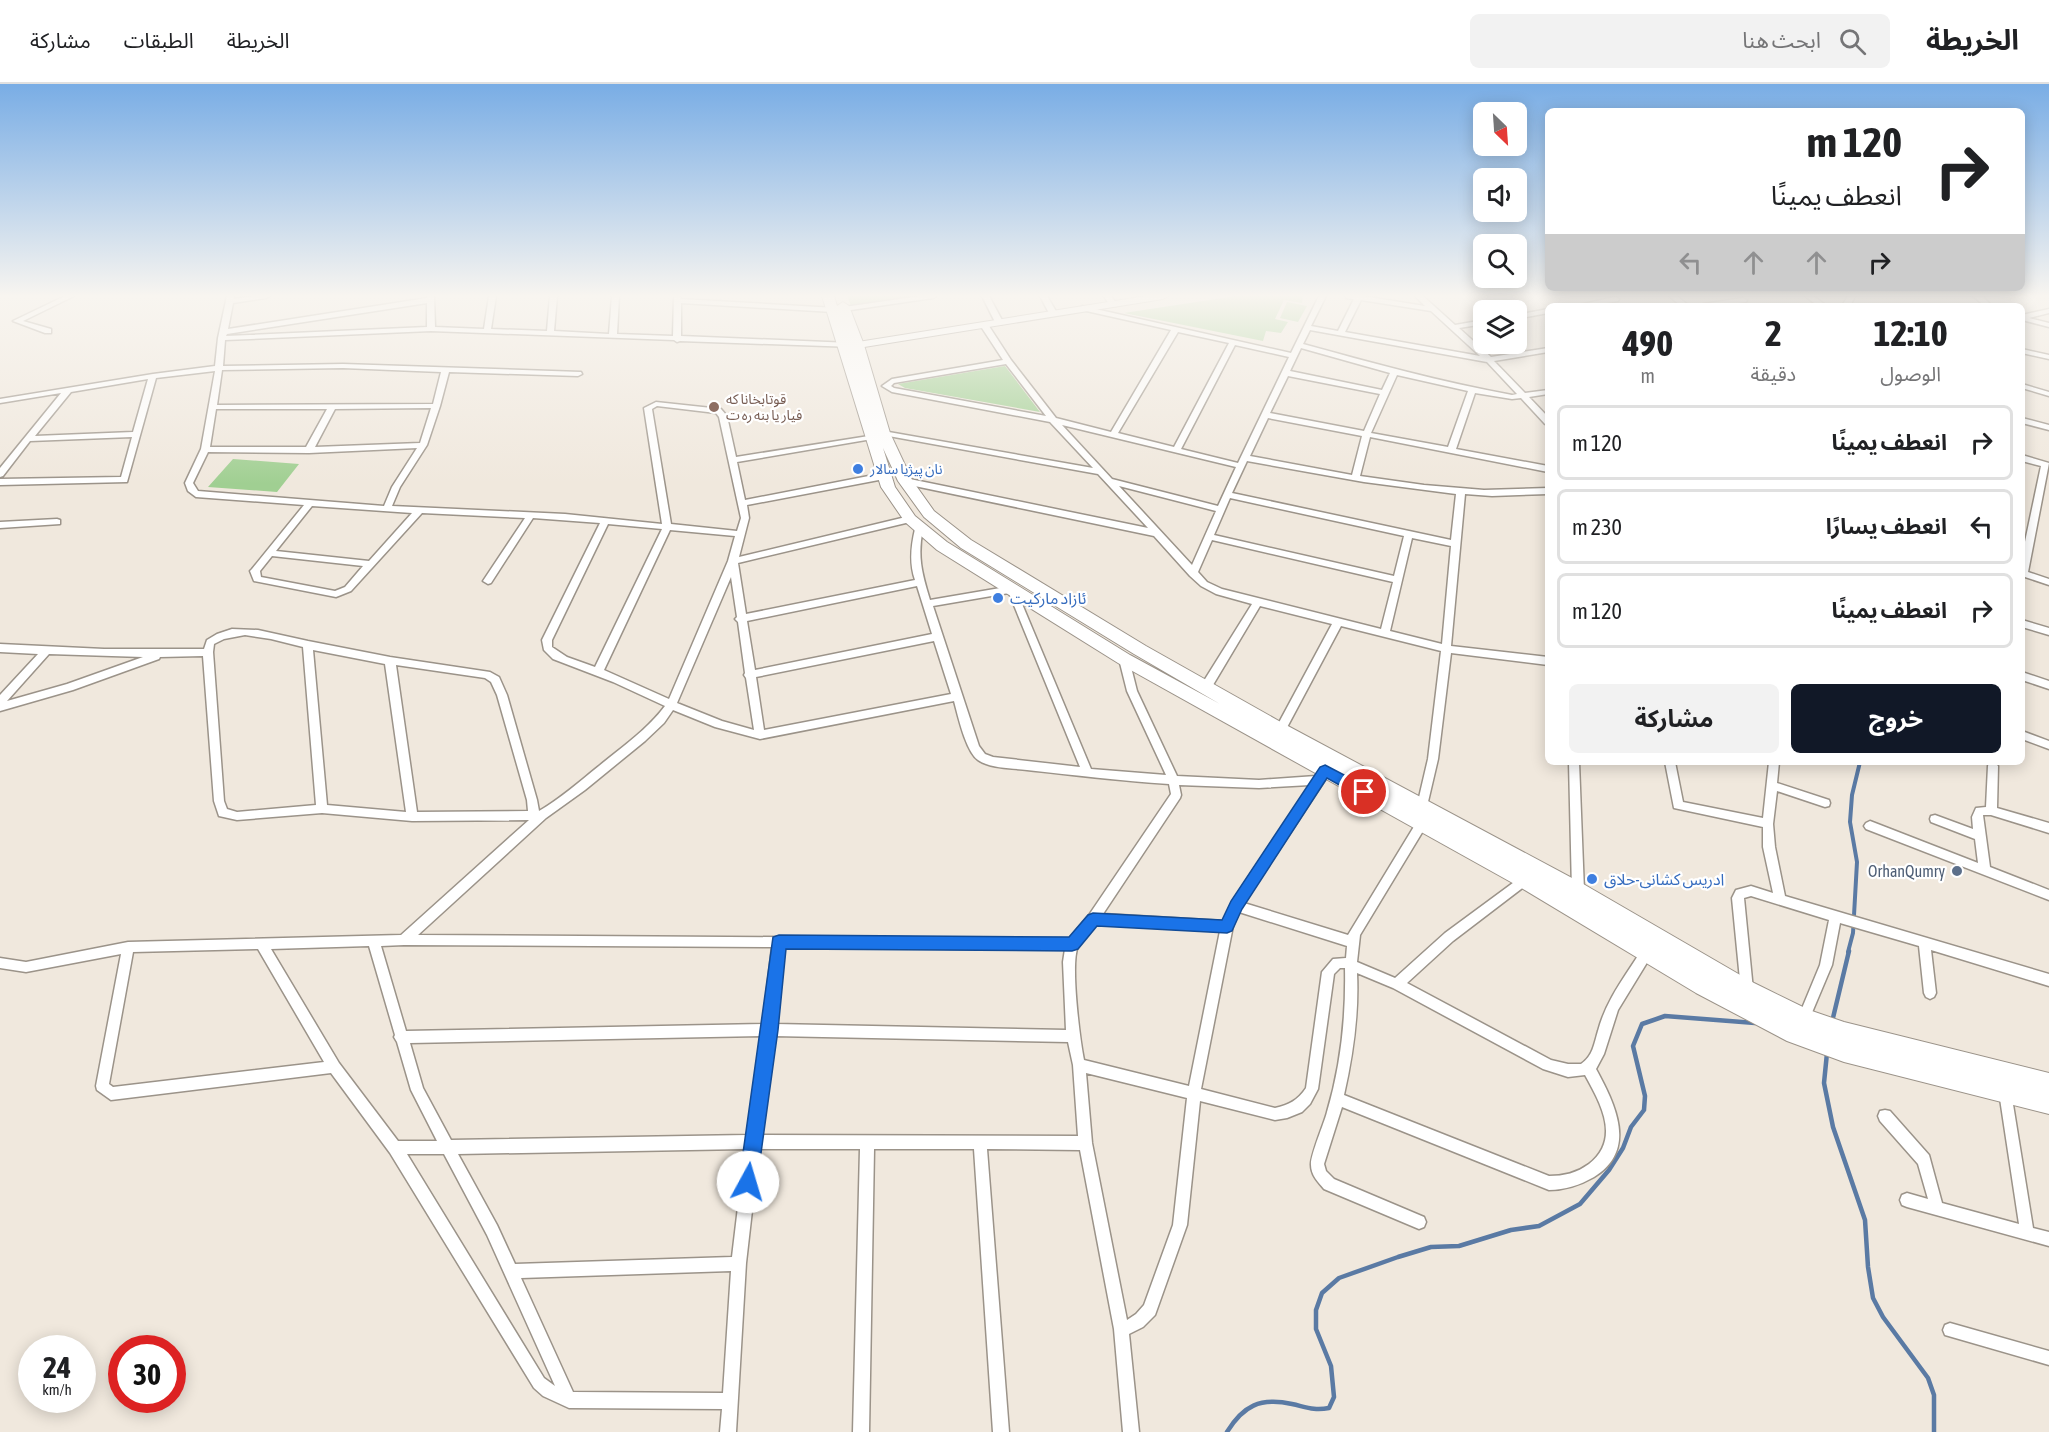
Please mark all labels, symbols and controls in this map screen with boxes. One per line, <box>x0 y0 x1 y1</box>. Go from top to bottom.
search box <box>1470 14 1890 68</box>
text: الخريطة <box>1926 24 2019 56</box>
icon: search <box>1836 25 1869 58</box>
text: ابحث هنا <box>1742 27 1821 53</box>
text: مشاركة <box>30 28 91 52</box>
text: الطبقات <box>124 28 194 52</box>
text: الخريطة <box>227 28 290 52</box>
north arrow <box>1473 102 1527 156</box>
map controls <box>1473 102 1527 354</box>
text: 120 m <box>1807 118 1902 166</box>
icon: right <box>1923 132 2001 210</box>
button: sound <box>1473 168 1527 222</box>
text: انعطف يمينًا <box>1771 180 1902 211</box>
button: search <box>1473 234 1527 288</box>
icon: left <box>1674 246 1707 279</box>
icon: ahead <box>1737 246 1770 279</box>
icon: ahead <box>1800 246 1833 279</box>
icon: right <box>1863 246 1896 279</box>
button: layers <box>1473 300 1527 354</box>
text: 2 <box>1765 312 1782 354</box>
text: 12:10 <box>1874 312 1948 354</box>
text: 490 <box>1622 322 1673 364</box>
text: دقيقة <box>1751 362 1796 385</box>
text: الوصول <box>1880 362 1941 385</box>
text: m <box>1641 364 1655 387</box>
place label: قوتابخانا كه فيار يا بنه ره ت <box>726 391 802 424</box>
marker: قوتابخانا كه فيار يا بنه ره ت <box>707 400 721 414</box>
icon: right <box>1965 426 1998 459</box>
text: انعطف يمينًا <box>1831 429 1947 455</box>
text: 120 m <box>1572 430 1622 456</box>
place label: نان پيژيا سالار <box>869 461 943 479</box>
marker: نان پيژيا سالار <box>851 462 865 476</box>
icon: left <box>1965 510 1998 543</box>
text: انعطف يسارًا <box>1826 513 1947 539</box>
text: 230 m <box>1572 514 1622 540</box>
place label: ئازاد ماركيت <box>1010 589 1086 608</box>
marker: ئازاد ماركيت <box>991 591 1005 605</box>
icon: right <box>1965 594 1998 627</box>
text: انعطف يمينًا <box>1831 597 1947 623</box>
text: 120 m <box>1572 598 1622 624</box>
button: مشاركة <box>1569 684 1779 753</box>
button: خروج <box>1791 684 2001 753</box>
pin <box>1338 766 1389 817</box>
icon: arrive <box>1347 775 1380 808</box>
place label: OrhanQumry <box>1868 862 1945 881</box>
marker: OrhanQumry <box>1950 864 1964 878</box>
place label: ادريس كشانى-حلاق <box>1604 870 1724 889</box>
marker: ادريس كشانى-حلاق <box>1585 872 1599 886</box>
position arrow <box>716 1150 780 1214</box>
speed limit sign: 30 <box>108 1335 186 1413</box>
text: 24 <box>43 1350 71 1384</box>
text: km/h <box>42 1381 72 1398</box>

